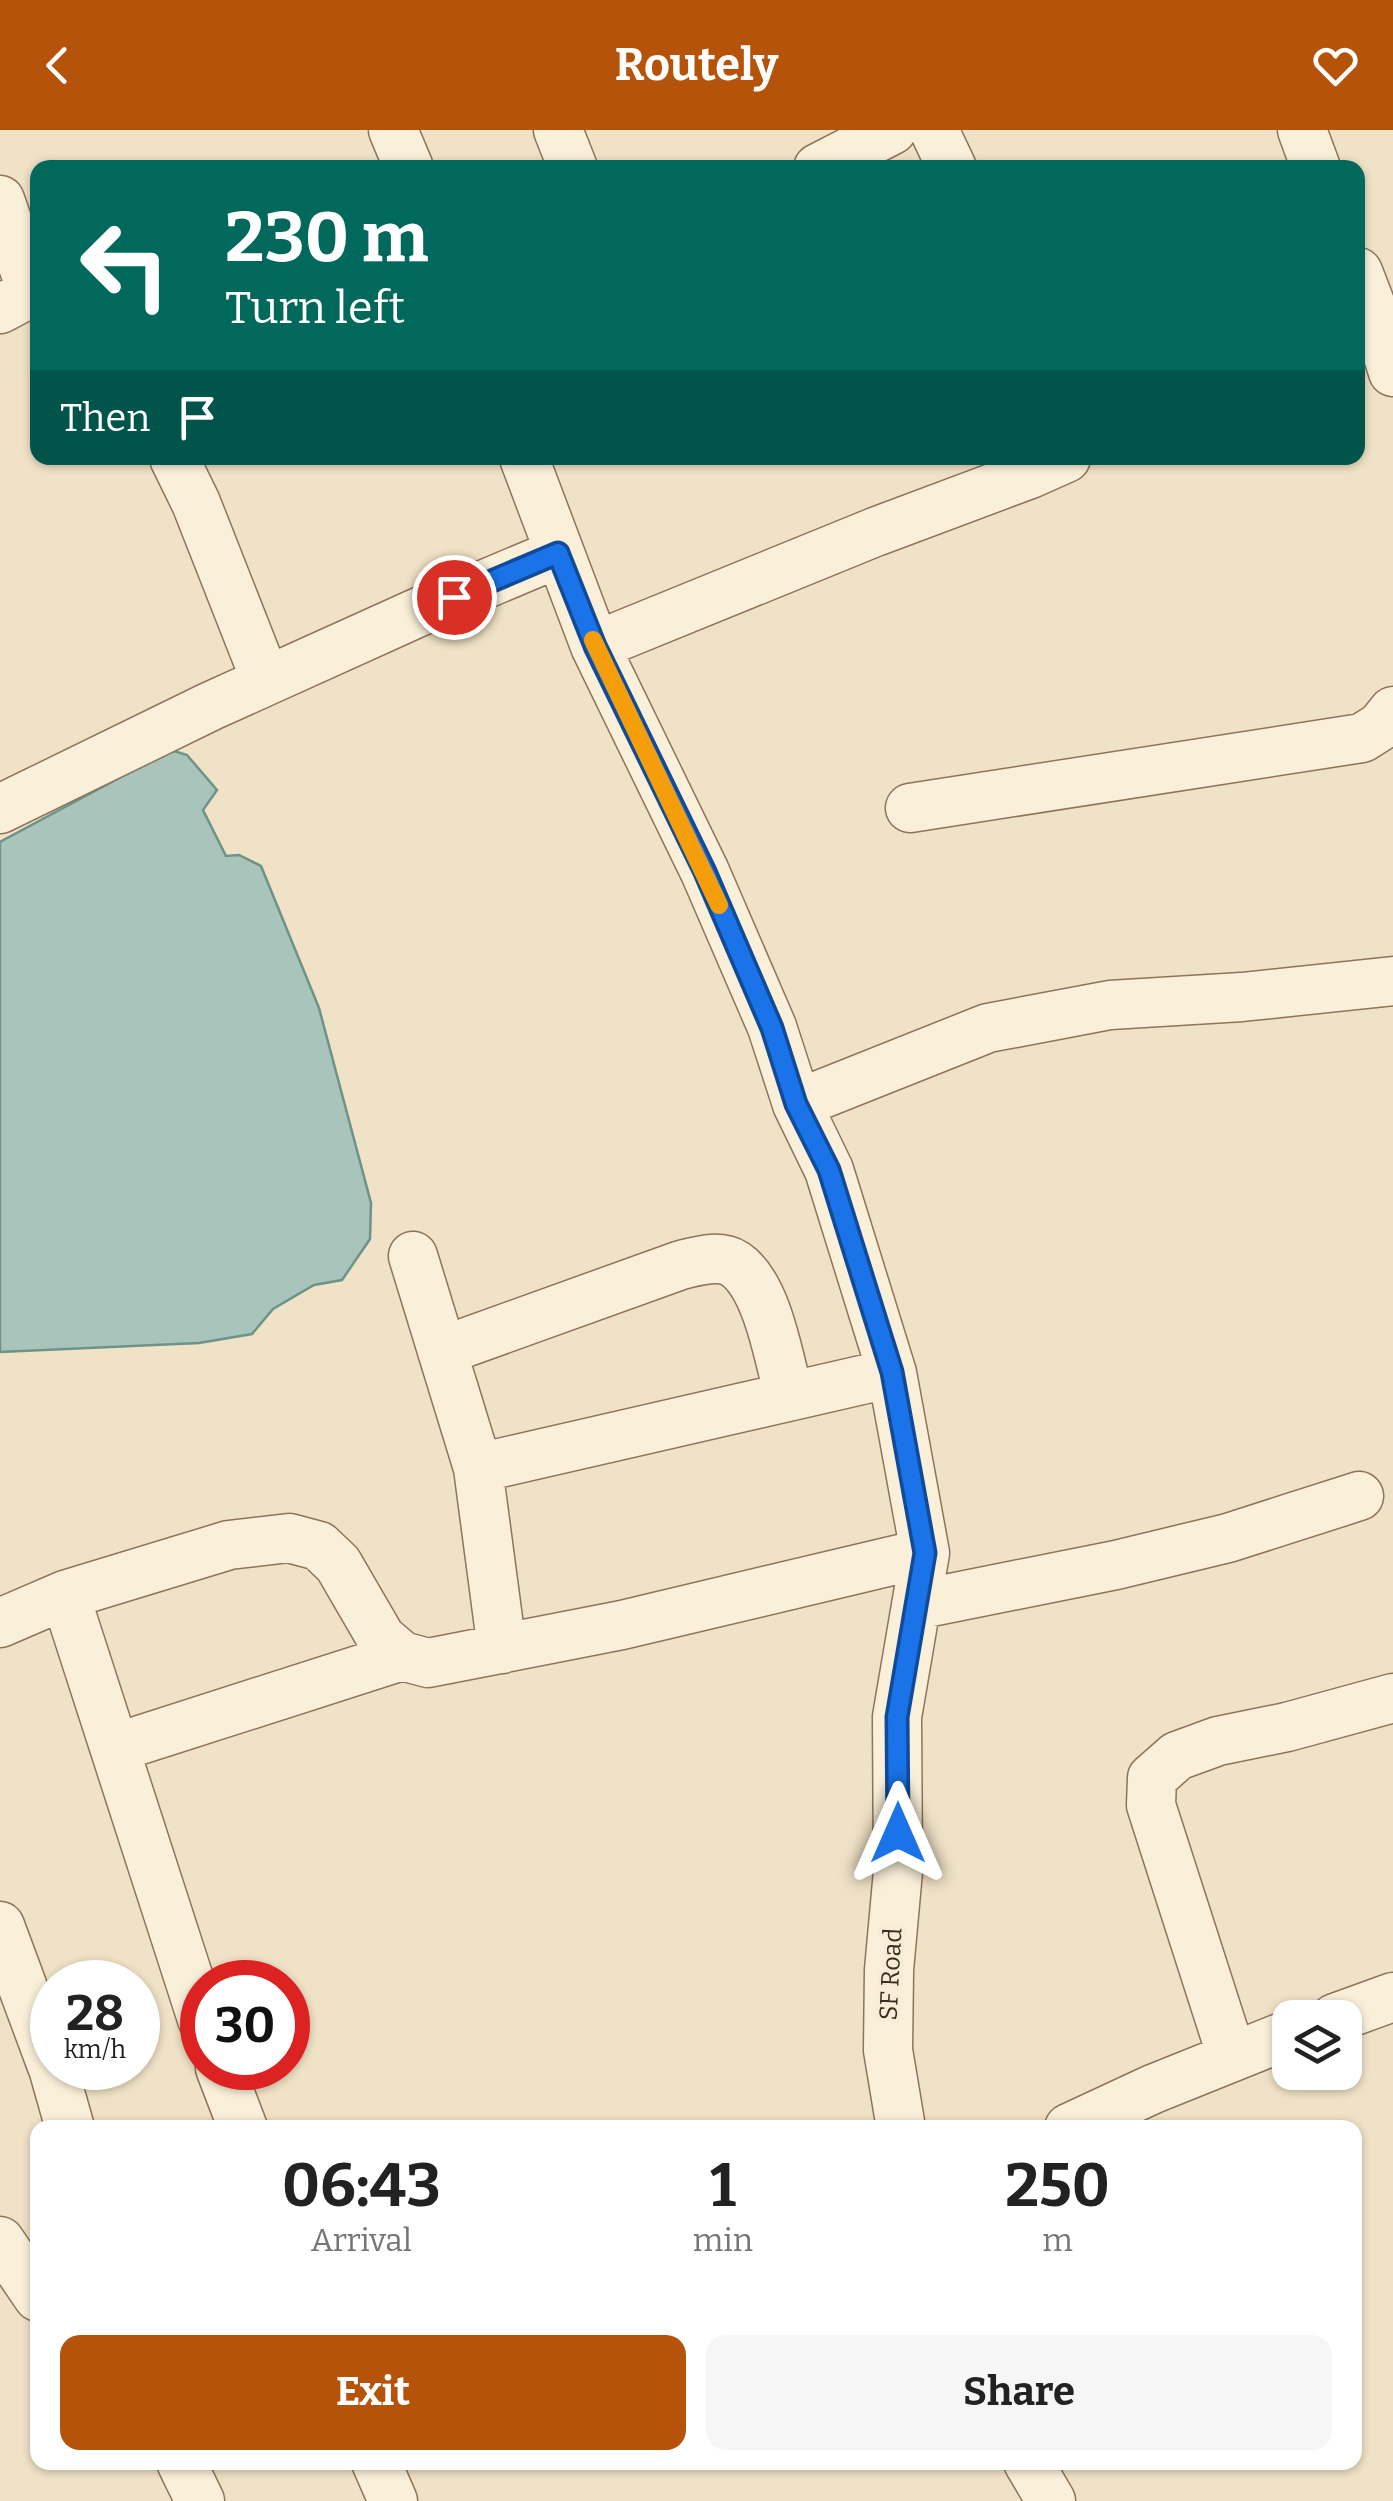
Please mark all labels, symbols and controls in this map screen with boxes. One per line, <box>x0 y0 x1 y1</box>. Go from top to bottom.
icon: back <box>30 38 85 93</box>
text: Routely <box>615 38 778 92</box>
icon: heart <box>1308 38 1363 93</box>
text: 230 m <box>225 196 429 280</box>
icon: left <box>60 200 190 330</box>
text: Turn left <box>225 281 405 335</box>
icon: arrive <box>170 390 225 445</box>
text: Then <box>60 395 150 441</box>
pin <box>412 555 497 640</box>
icon: arrive <box>427 570 482 625</box>
position arrow <box>846 1781 950 1885</box>
street label: SF Road <box>874 1927 908 2021</box>
speed limit sign: 30 <box>180 1960 310 2090</box>
text: 28 <box>66 1983 124 2043</box>
map controls <box>1272 2000 1362 2090</box>
button: layers <box>1272 2000 1362 2090</box>
text: km/h <box>64 2035 126 2065</box>
text: 06:43 <box>282 2150 441 2222</box>
text: 1 <box>710 2150 736 2222</box>
text: 250 <box>1005 2150 1110 2222</box>
text: Arrival <box>311 2221 412 2259</box>
text: min <box>693 2221 753 2259</box>
text: m <box>1042 2221 1073 2259</box>
button: Exit <box>60 2335 686 2450</box>
button: Share <box>706 2335 1332 2450</box>

